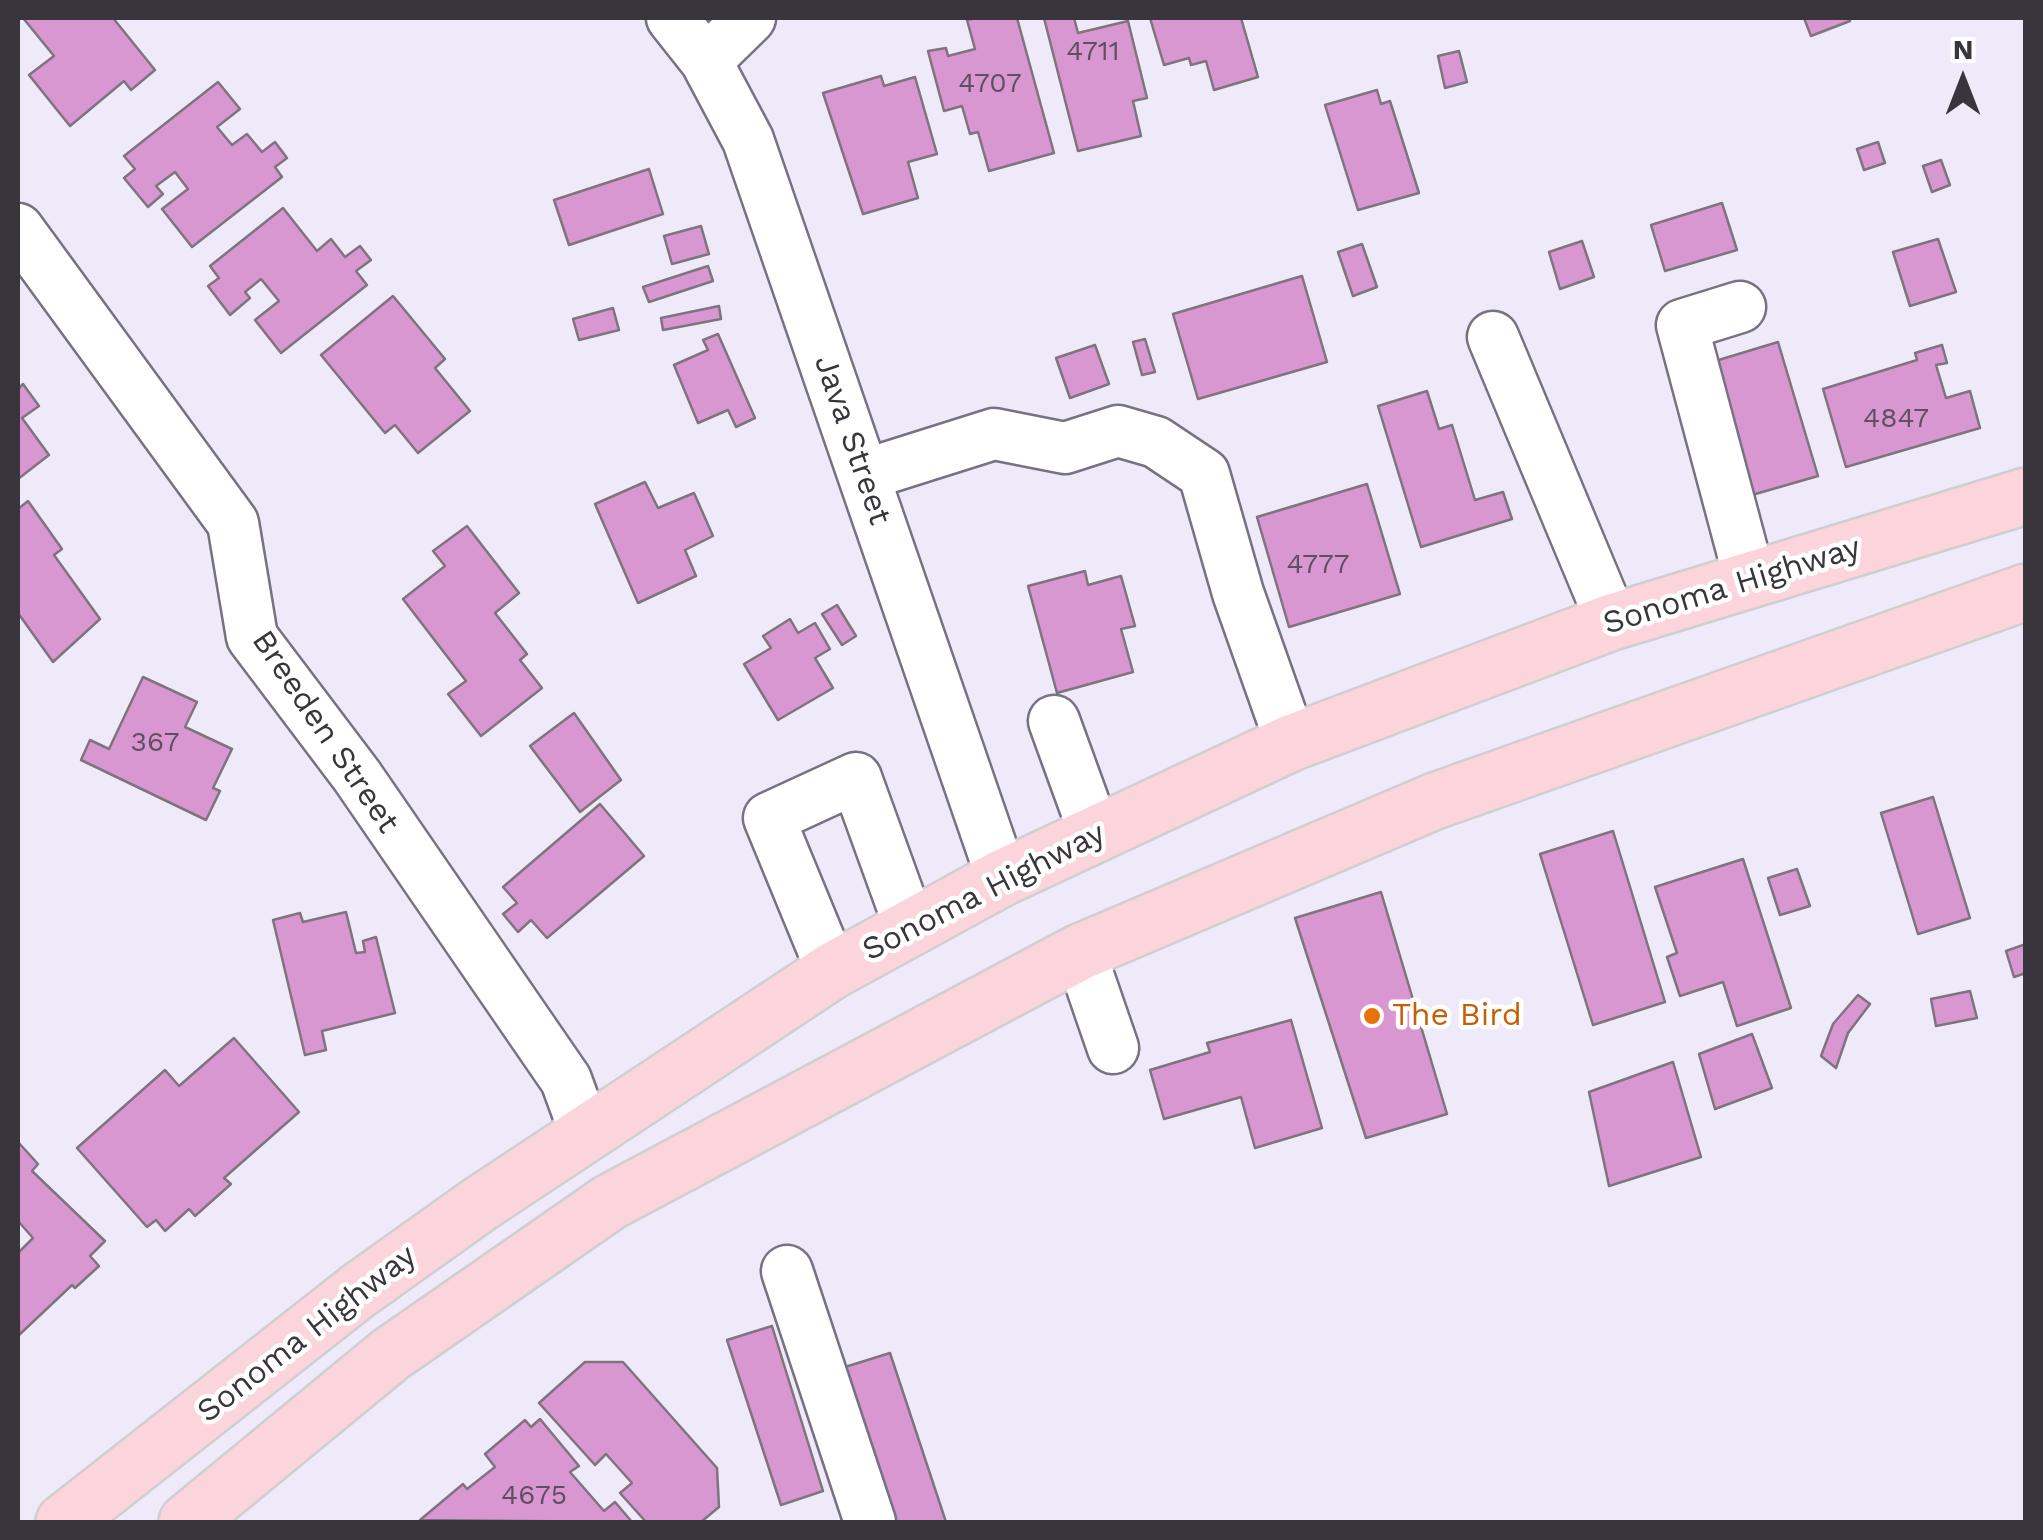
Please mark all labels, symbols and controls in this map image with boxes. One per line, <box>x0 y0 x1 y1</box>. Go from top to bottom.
north arrow <box>1913 30 2013 130</box>
text: N <box>1953 33 1973 66</box>
house number: 4711 <box>1066 35 1120 69</box>
house number: 4707 <box>958 67 1022 101</box>
street label: Java Street <box>805 350 899 530</box>
house number: 4847 <box>1863 402 1929 436</box>
street label: Sonoma Highway <box>1599 529 1865 643</box>
house number: 4777 <box>1287 548 1349 582</box>
street label: Breeden Street <box>243 623 407 841</box>
house number: 367 <box>131 726 179 760</box>
street label: Sonoma Highway <box>856 814 1112 970</box>
place label: The Bird <box>1392 997 1522 1035</box>
marker: The Bird <box>1361 1005 1383 1027</box>
street label: Sonoma Highway <box>190 1237 424 1431</box>
house number: 4675 <box>501 1479 567 1513</box>

